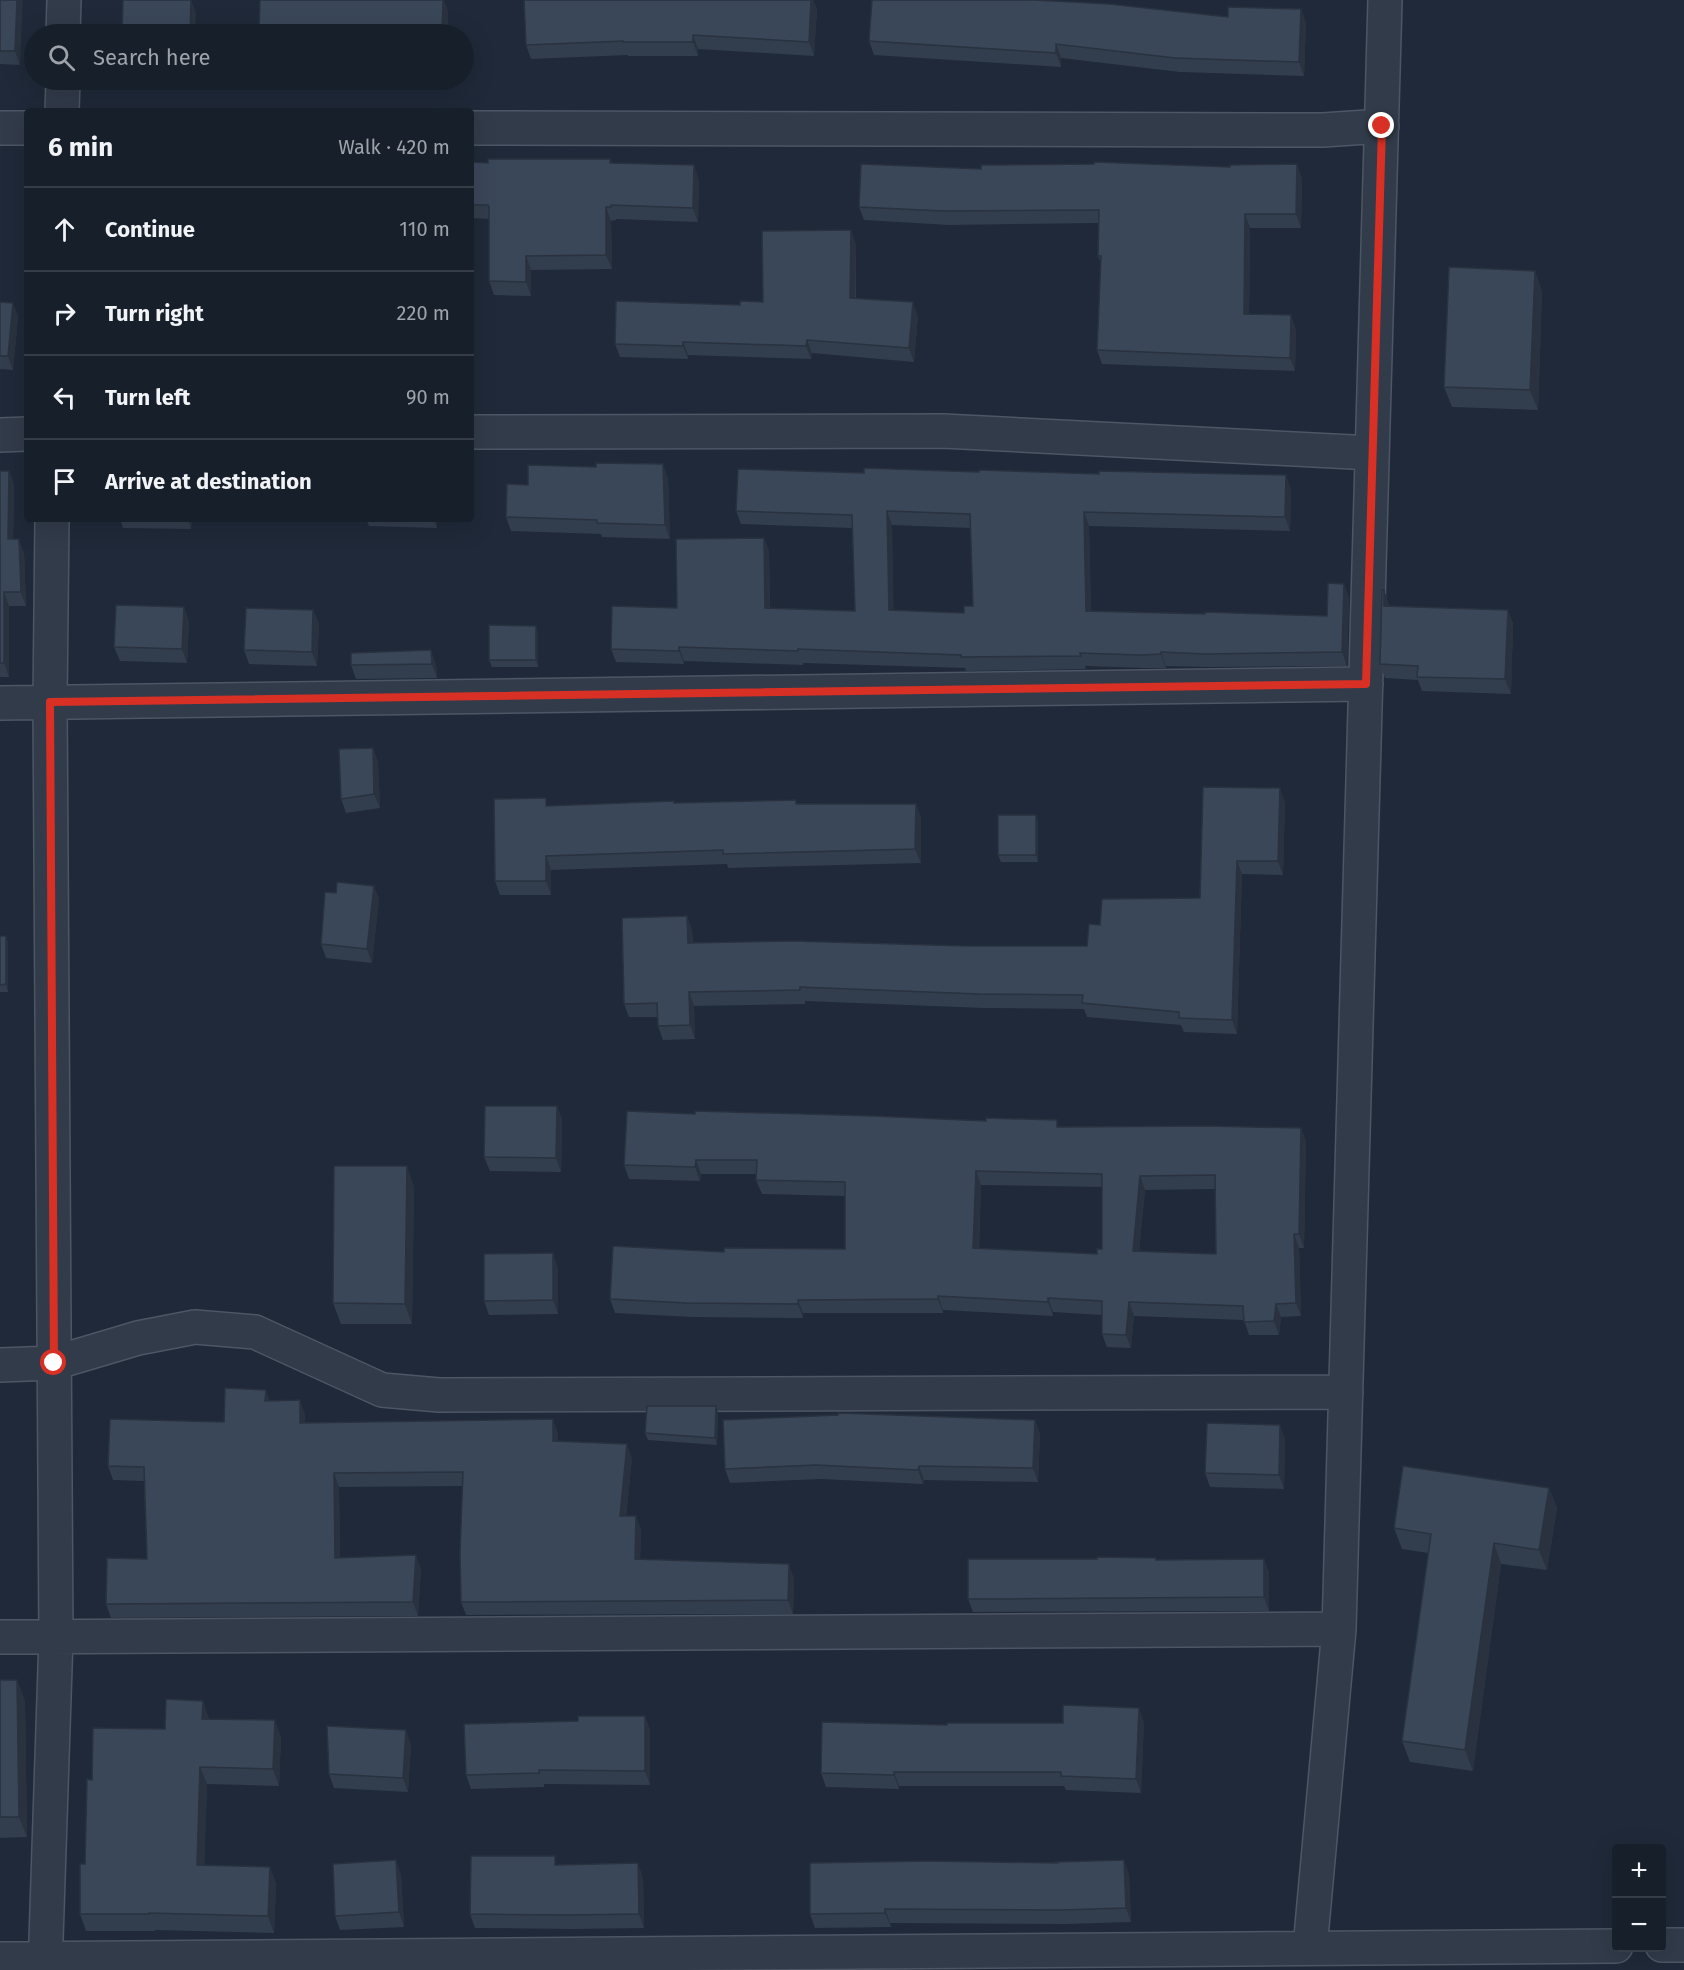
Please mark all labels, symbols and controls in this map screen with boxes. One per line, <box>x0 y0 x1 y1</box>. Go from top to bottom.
search box <box>24 24 474 90</box>
icon: search <box>45 41 78 74</box>
text: Search here <box>93 44 211 71</box>
route end <box>1368 112 1394 138</box>
text: 6 min <box>48 132 113 163</box>
text: Walk · 420 m <box>338 135 450 159</box>
icon: ahead <box>48 213 81 246</box>
text: Continue <box>105 216 195 243</box>
text: 110 m <box>399 217 450 241</box>
icon: right <box>48 297 81 330</box>
text: Turn right <box>105 300 204 327</box>
text: 220 m <box>397 301 450 325</box>
icon: left <box>48 381 81 414</box>
text: Turn left <box>105 384 190 411</box>
text: 90 m <box>406 385 450 409</box>
icon: arrive <box>48 465 81 498</box>
text: Arrive at destination <box>105 468 312 495</box>
route start <box>40 1349 66 1375</box>
map controls <box>1612 1844 1666 1952</box>
button: + <box>1612 1844 1666 1898</box>
button: − <box>1612 1898 1666 1952</box>

